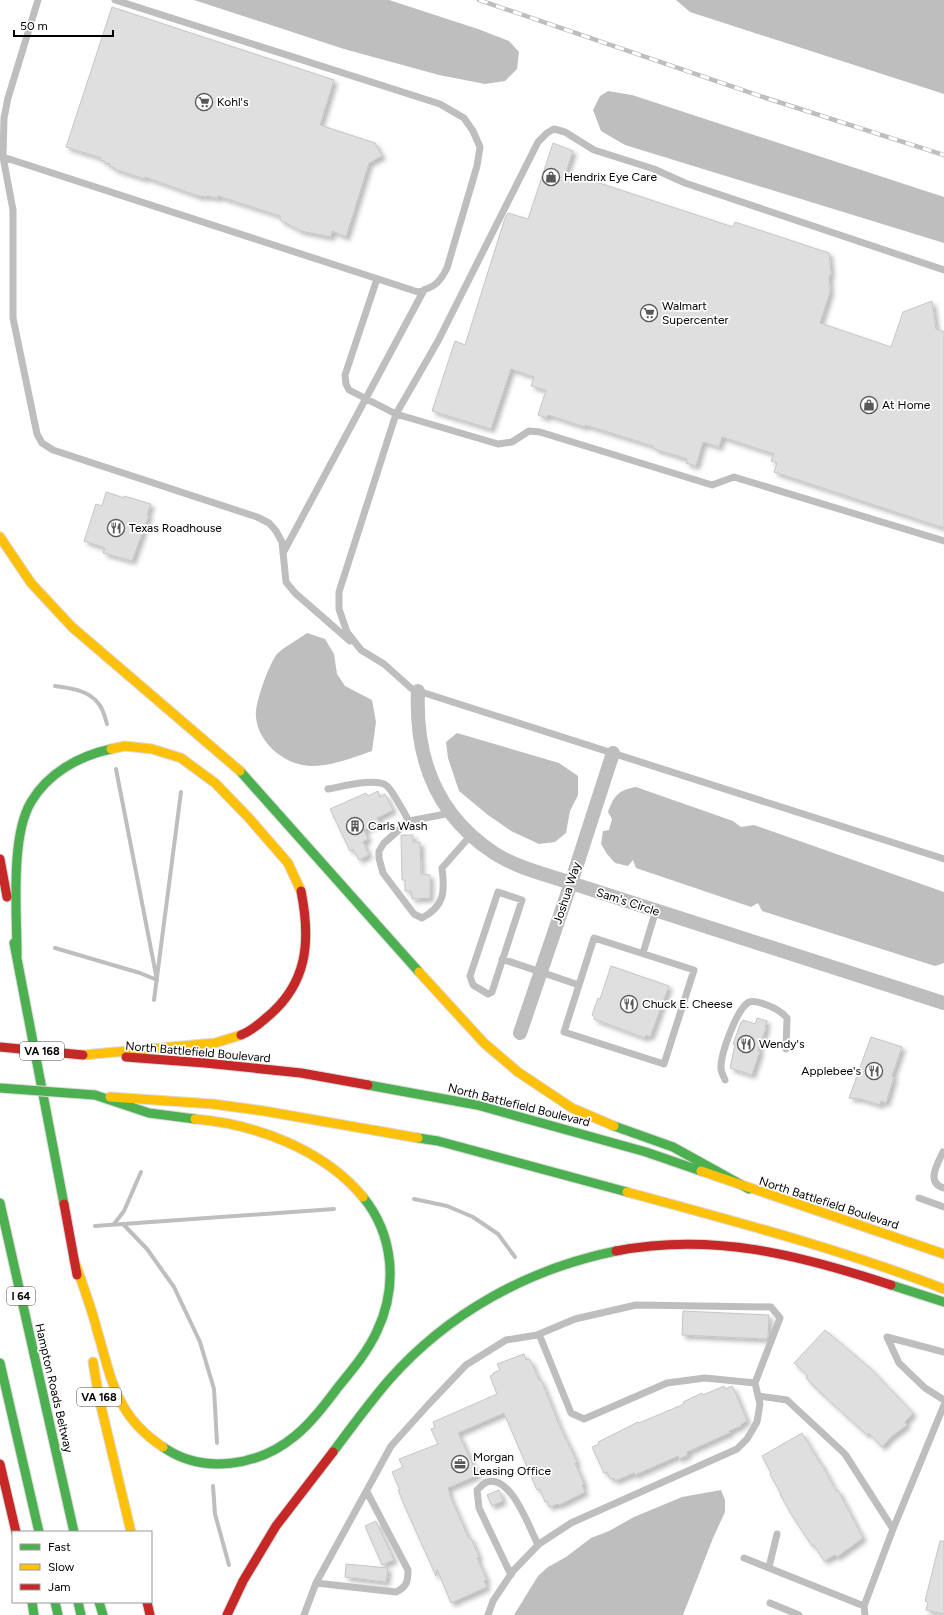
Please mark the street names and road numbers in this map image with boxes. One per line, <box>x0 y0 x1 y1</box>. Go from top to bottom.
street label: Joshua Way <box>550 859 584 926</box>
street label: Sam's Circle <box>595 885 662 919</box>
street label: North Battlefield Boulevard <box>125 1039 271 1065</box>
road number: VA 168 <box>20 1042 64 1060</box>
street label: North Battlefield Boulevard <box>446 1081 592 1129</box>
street label: North Battlefield Boulevard <box>757 1174 901 1232</box>
road number: I 64 <box>7 1287 35 1305</box>
street label: Hampton Roads Beltway <box>32 1322 76 1455</box>
road number: VA 168 <box>77 1388 121 1406</box>

